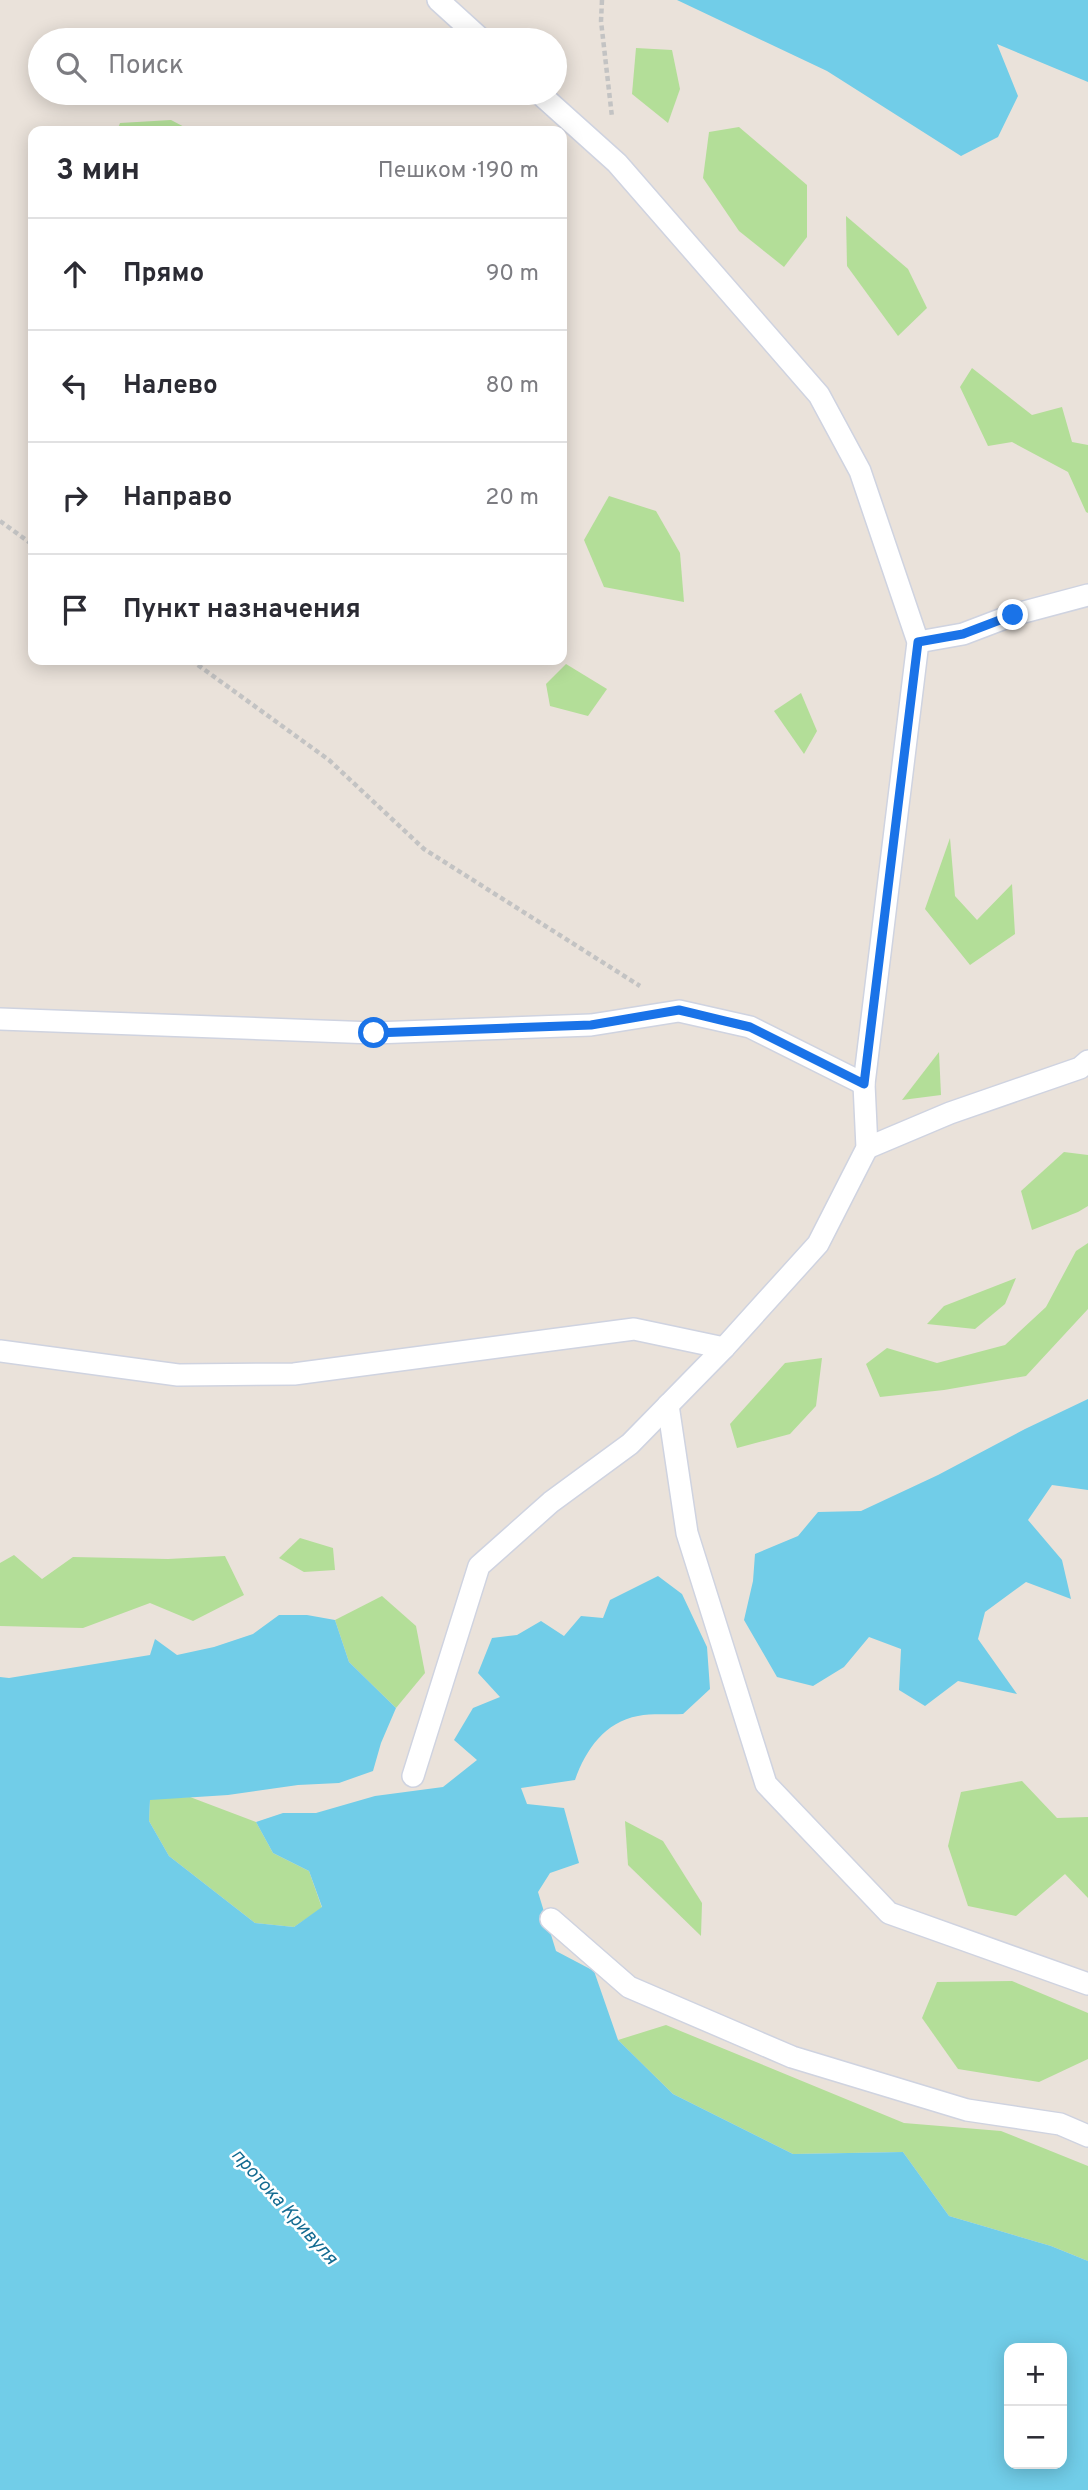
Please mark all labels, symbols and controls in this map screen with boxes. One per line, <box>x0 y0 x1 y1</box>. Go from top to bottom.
search box <box>28 28 567 105</box>
icon: search <box>52 48 90 86</box>
text: Поиск <box>108 50 184 83</box>
text: 3 мин <box>56 153 140 190</box>
text: Пешком · 190 m <box>378 157 539 186</box>
icon: ahead <box>56 255 94 293</box>
text: Прямо <box>123 258 204 291</box>
text: 90 m <box>486 260 539 289</box>
icon: left <box>56 367 94 405</box>
text: Налево <box>123 370 218 403</box>
text: 80 m <box>486 372 539 401</box>
icon: right <box>56 479 94 517</box>
text: Направо <box>123 482 232 515</box>
text: 20 m <box>485 484 539 513</box>
icon: arrive <box>56 591 94 629</box>
text: Пункт назначения <box>123 594 361 627</box>
route end <box>997 599 1028 630</box>
route start <box>358 1017 389 1048</box>
water label: протока Кривуля <box>225 2144 343 2271</box>
map controls <box>1004 2343 1067 2469</box>
button: + <box>1004 2343 1067 2406</box>
button: − <box>1004 2406 1067 2469</box>

